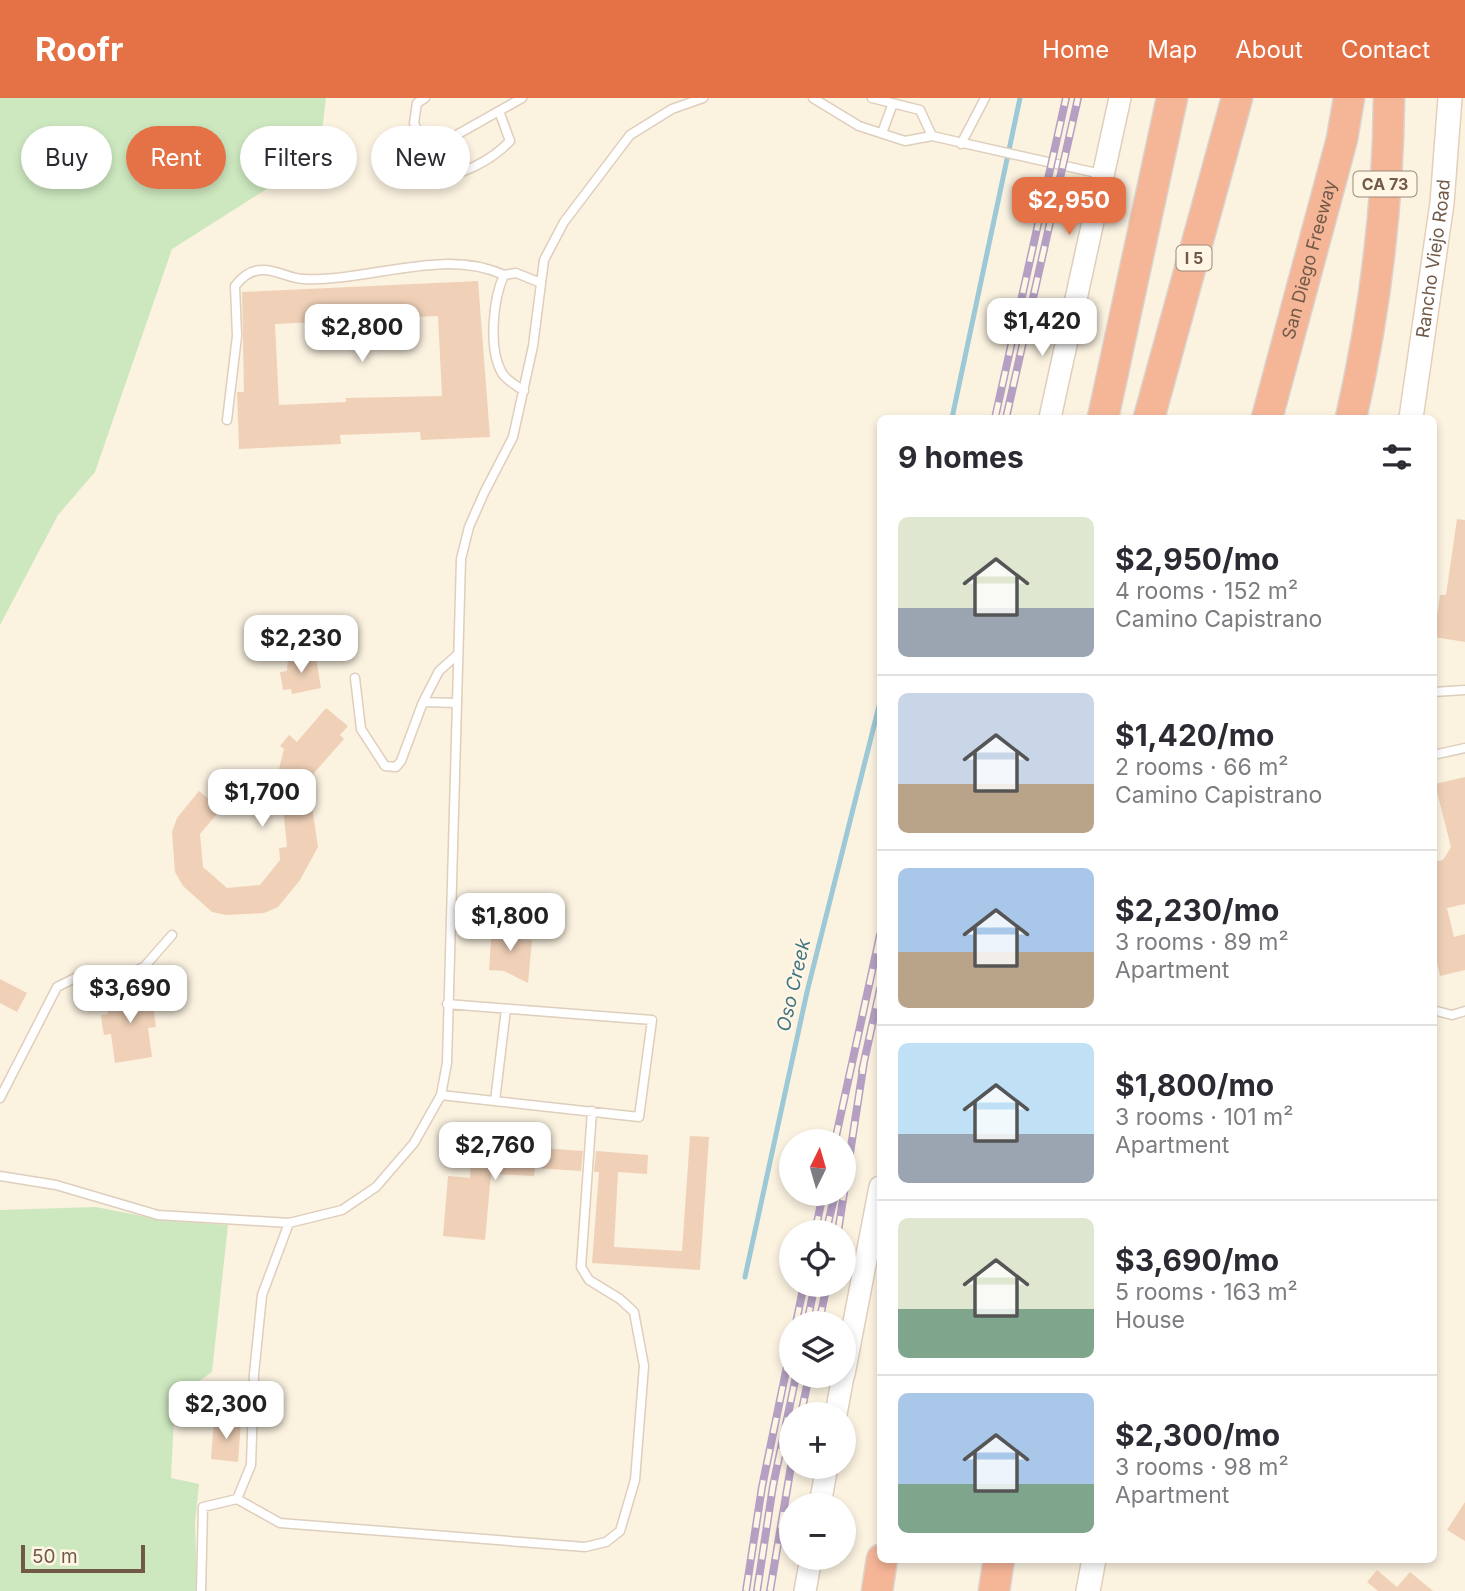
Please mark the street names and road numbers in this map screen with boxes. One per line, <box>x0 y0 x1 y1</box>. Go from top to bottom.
road number: CA 73 <box>1354 172 1416 197</box>
street label: San Diego Freeway <box>1278 178 1341 341</box>
street label: Rancho Viejo Road <box>1412 178 1454 339</box>
road number: I 5 <box>1176 246 1212 270</box>

